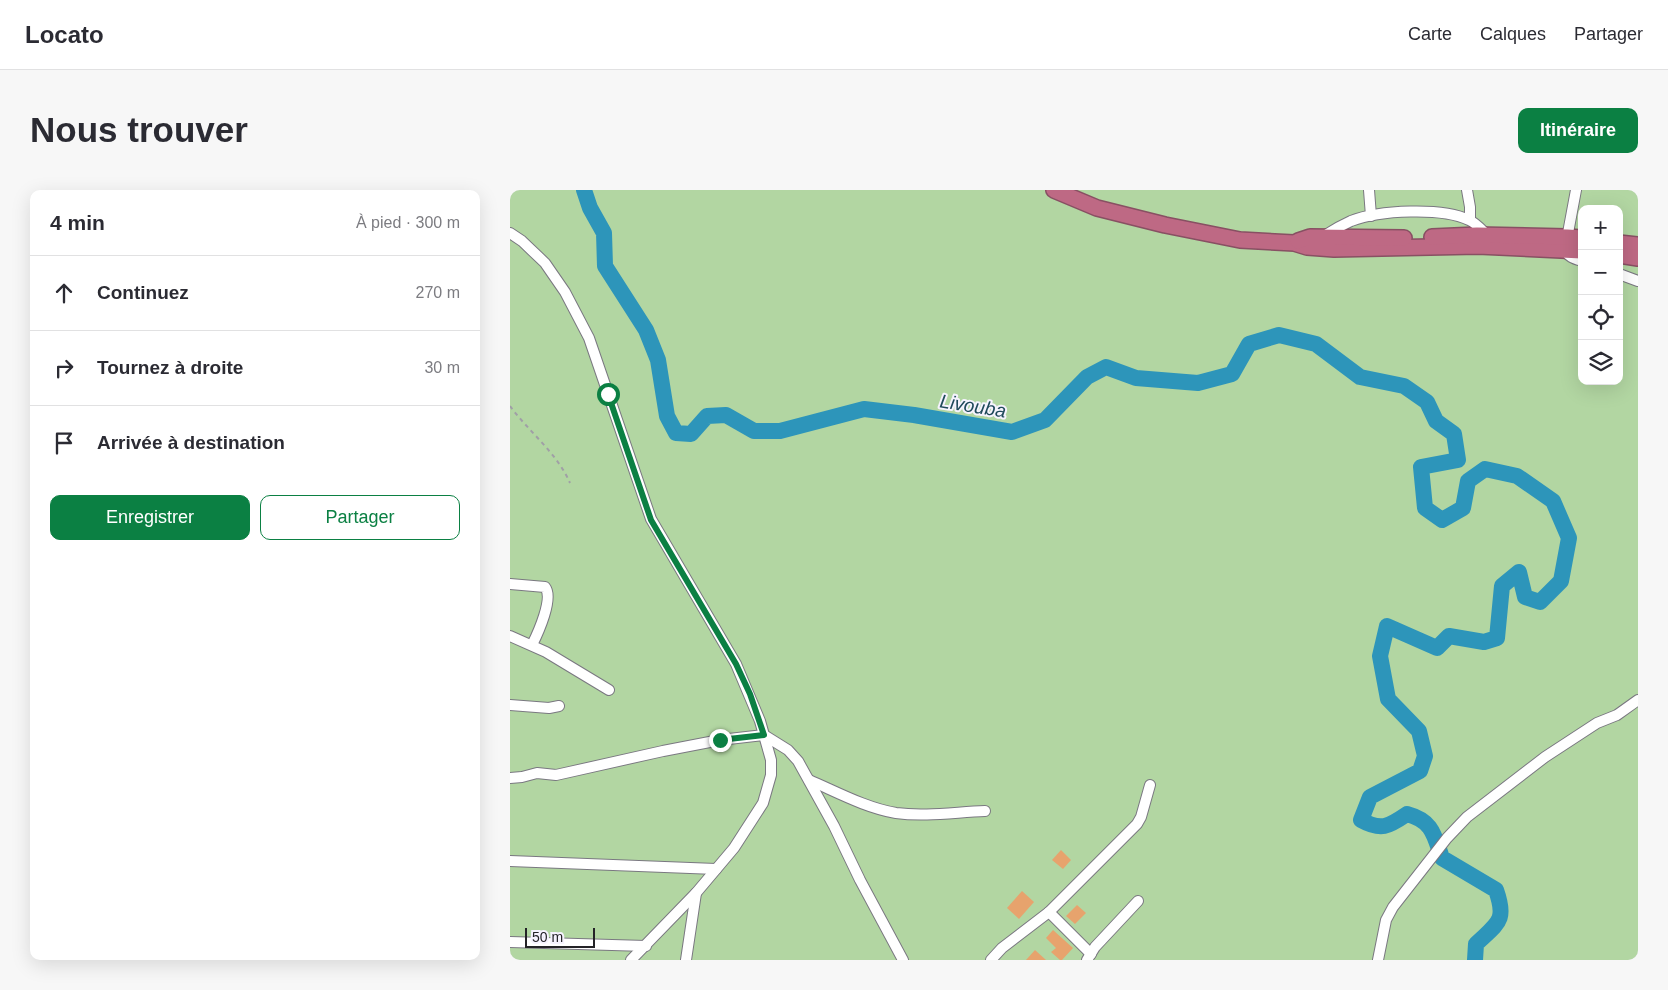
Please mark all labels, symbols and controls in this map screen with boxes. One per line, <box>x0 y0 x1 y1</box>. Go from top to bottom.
text: Locato <box>25 21 104 48</box>
text: Carte <box>1408 24 1452 44</box>
text: Calques <box>1480 24 1546 44</box>
text: Partager <box>1574 24 1643 44</box>
button: Itinéraire <box>1518 108 1638 153</box>
text: Nous trouver <box>30 110 248 149</box>
map controls <box>1578 205 1623 385</box>
button: + <box>1578 205 1623 250</box>
text: 4 min <box>50 211 105 234</box>
text: À pied · 300 m <box>356 214 460 231</box>
button: − <box>1578 250 1623 295</box>
icon: ahead <box>50 279 78 307</box>
text: Continuez <box>97 282 189 303</box>
text: 270 m <box>416 284 460 301</box>
button: locate <box>1578 295 1623 340</box>
button: layers <box>1578 340 1623 385</box>
icon: right <box>50 354 78 382</box>
text: Tournez à droite <box>97 357 243 378</box>
text: 30 m <box>424 359 460 376</box>
route start <box>597 383 620 406</box>
water label: Livouba <box>938 390 1008 422</box>
icon: arrive <box>50 429 78 457</box>
text: Arrivée à destination <box>97 432 285 453</box>
button: Enregistrer <box>50 495 250 540</box>
button: Partager <box>260 495 460 540</box>
route end <box>709 729 732 752</box>
scale bar <box>525 925 595 948</box>
text: 50 m <box>532 929 563 945</box>

